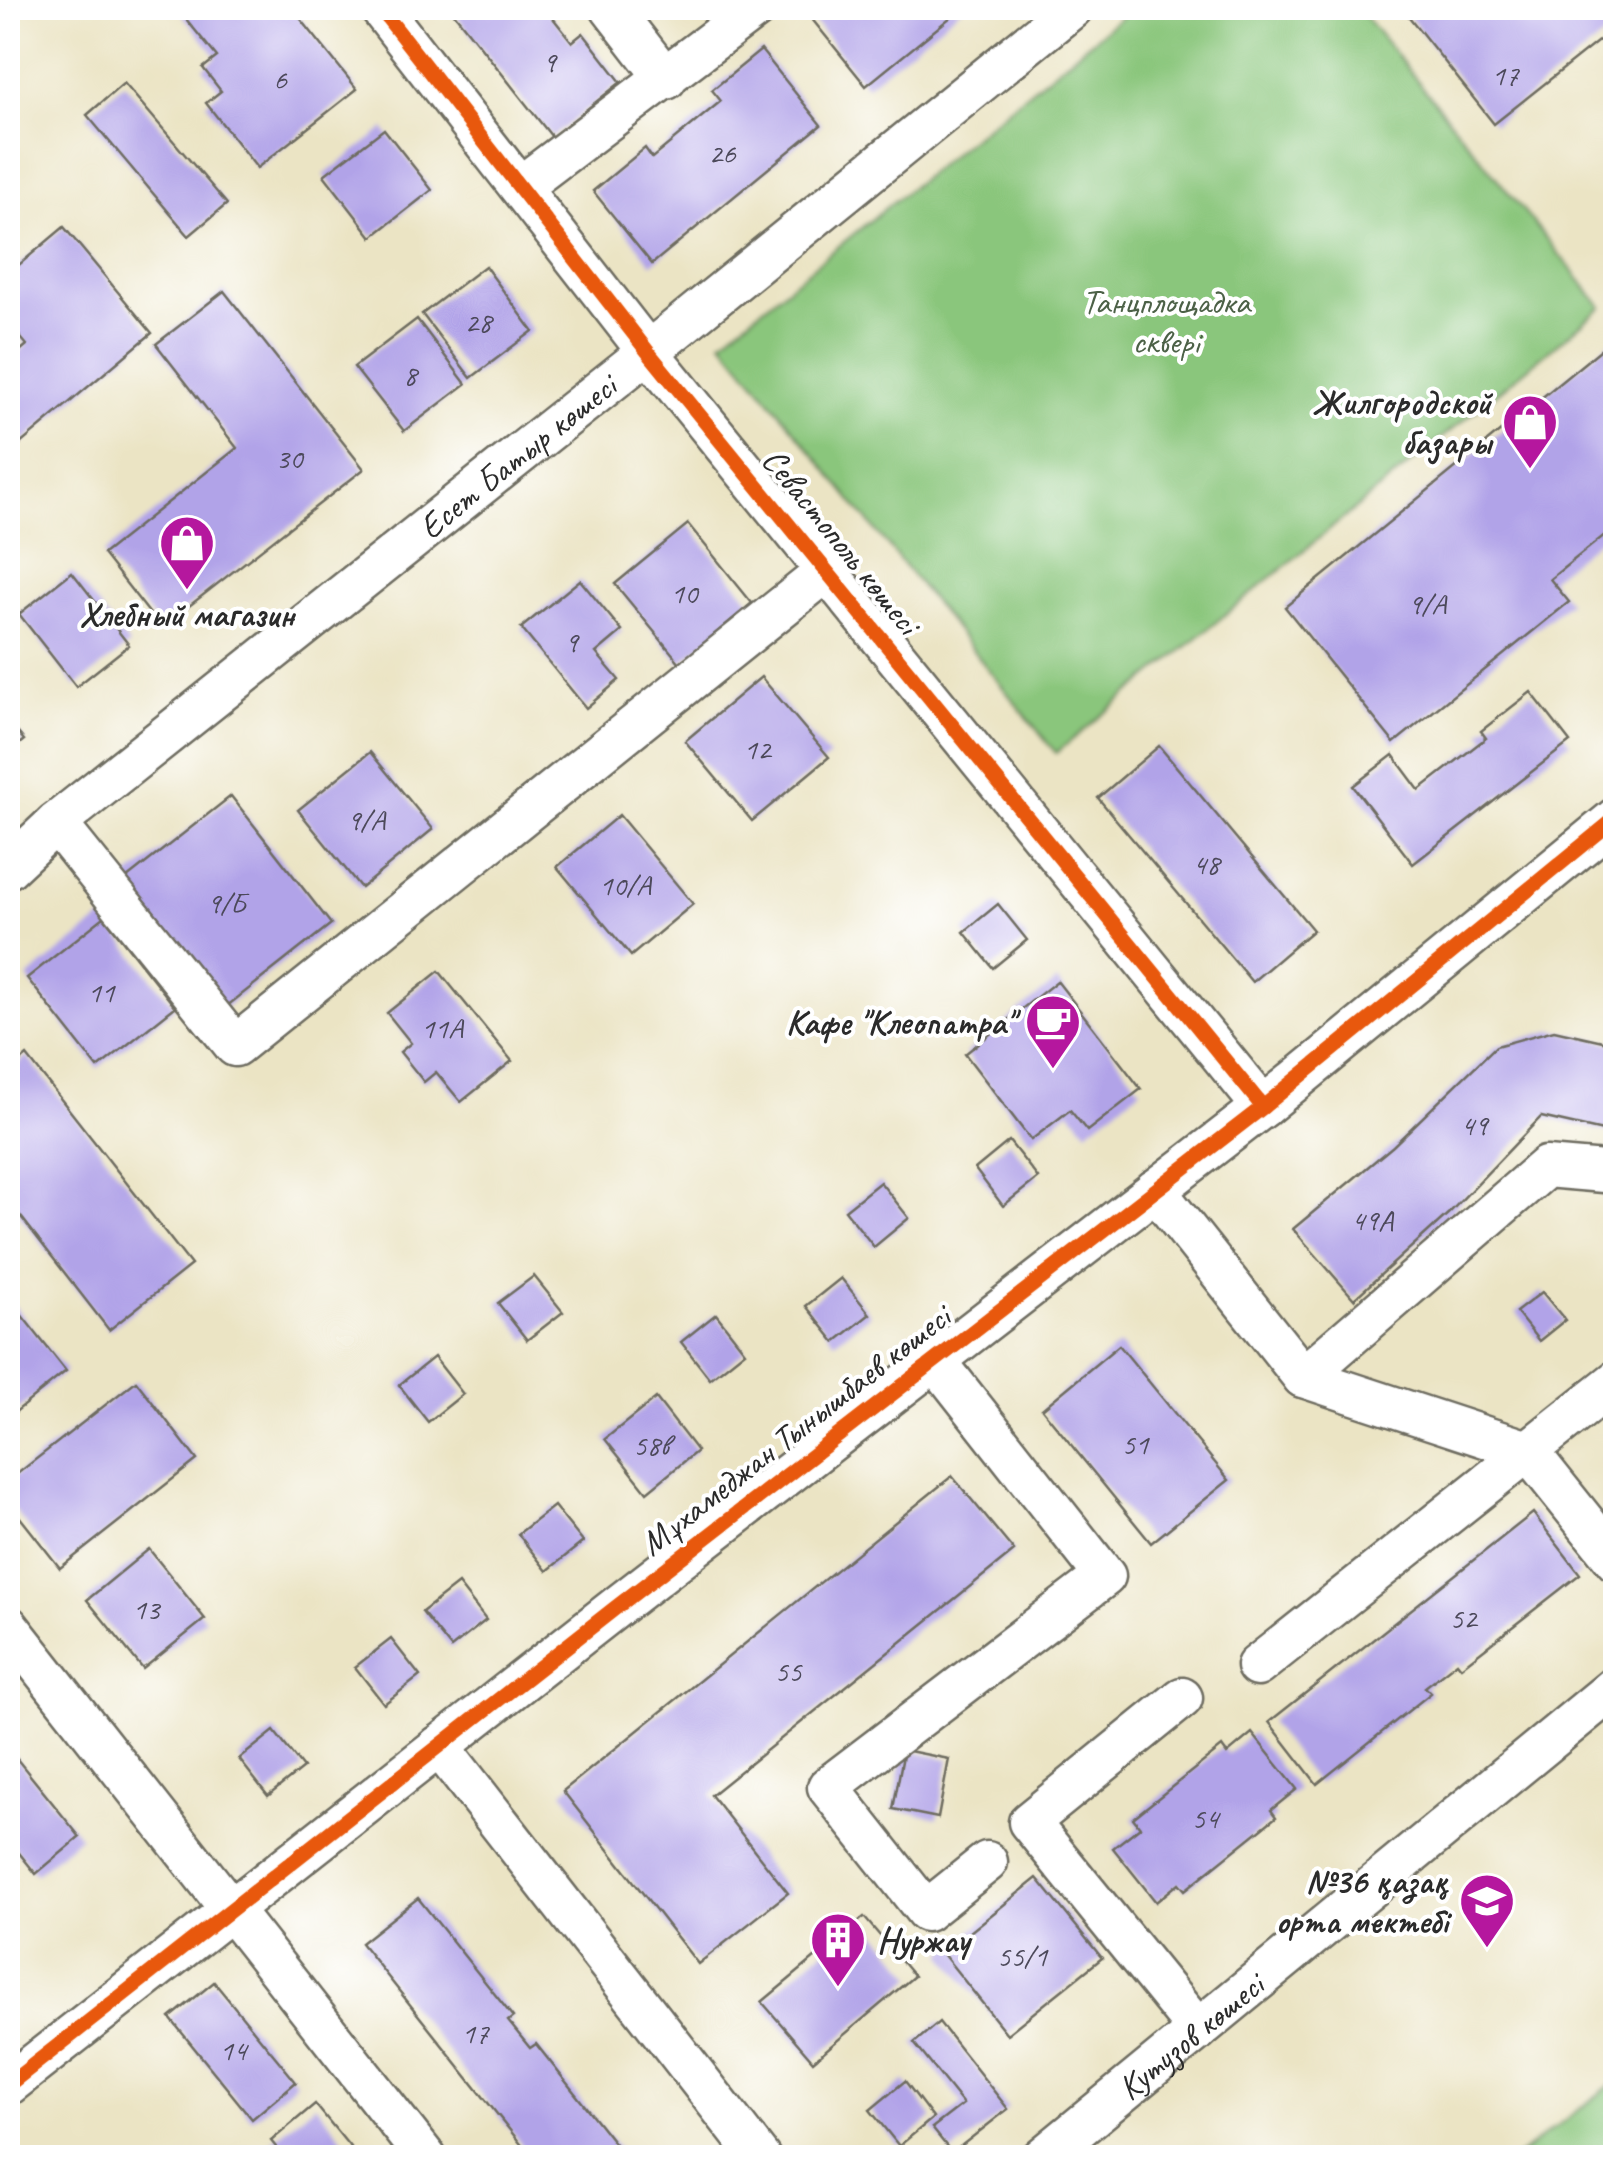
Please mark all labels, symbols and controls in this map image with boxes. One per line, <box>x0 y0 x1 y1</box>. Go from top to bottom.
house number: 9 <box>542 43 558 81</box>
house number: 17 <box>1492 56 1520 94</box>
house number: 6 <box>273 60 288 98</box>
house number: 26 <box>709 134 737 172</box>
park label: Танцплощадка сквері <box>1082 279 1253 364</box>
house number: 28 <box>465 303 494 341</box>
house number: 8 <box>403 356 419 394</box>
street label: Есет Батыр көшесі <box>409 361 629 549</box>
place label: Жилгородской базары <box>1313 380 1494 465</box>
shop icon: Жилгородской базары <box>1500 392 1560 471</box>
house number: 30 <box>276 439 305 477</box>
street label: Севастополь көшесі <box>752 439 933 647</box>
shop icon: Хлебный магазин <box>157 513 217 592</box>
house number: 10 <box>671 574 700 612</box>
house number: 9/А <box>1408 585 1448 623</box>
place label: Хлебный магазин <box>79 592 297 637</box>
house number: 9 <box>564 623 580 661</box>
house number: 12 <box>744 730 773 768</box>
house number: 9/А <box>347 801 387 839</box>
house number: 48 <box>1193 845 1222 883</box>
house number: 10/А <box>599 866 653 904</box>
house number: 9/Б <box>207 884 250 922</box>
house number: 11 <box>88 973 116 1011</box>
cafe icon: Кафе "Клеопатра" <box>1023 992 1083 1071</box>
place label: Кафе "Клеопатра" <box>786 1000 1022 1045</box>
house number: 11А <box>421 1009 465 1047</box>
house number: 49 <box>1461 1106 1490 1144</box>
house number: 49A <box>1351 1201 1395 1239</box>
street label: Мұхамеджан Тынышбаев көшесі <box>631 1292 963 1565</box>
house number: 51 <box>1122 1425 1150 1463</box>
house number: 58в <box>633 1426 676 1464</box>
house number: 13 <box>133 1590 162 1628</box>
house number: 52 <box>1450 1599 1479 1637</box>
house number: 55 <box>775 1652 803 1690</box>
house number: 54 <box>1192 1799 1221 1837</box>
place label: №36 қазақ орта мектебі <box>1276 1859 1452 1944</box>
school or university icon: №36 қазақ орта мектебі <box>1457 1871 1517 1950</box>
building icon: Нуржау <box>808 1910 868 1989</box>
place label: Нуржау <box>877 1918 973 1963</box>
house number: 55/1 <box>997 1937 1049 1975</box>
street label: Кутузов көшесі <box>1108 1960 1276 2110</box>
house number: 17 <box>462 2014 490 2052</box>
house number: 14 <box>220 2031 249 2069</box>

